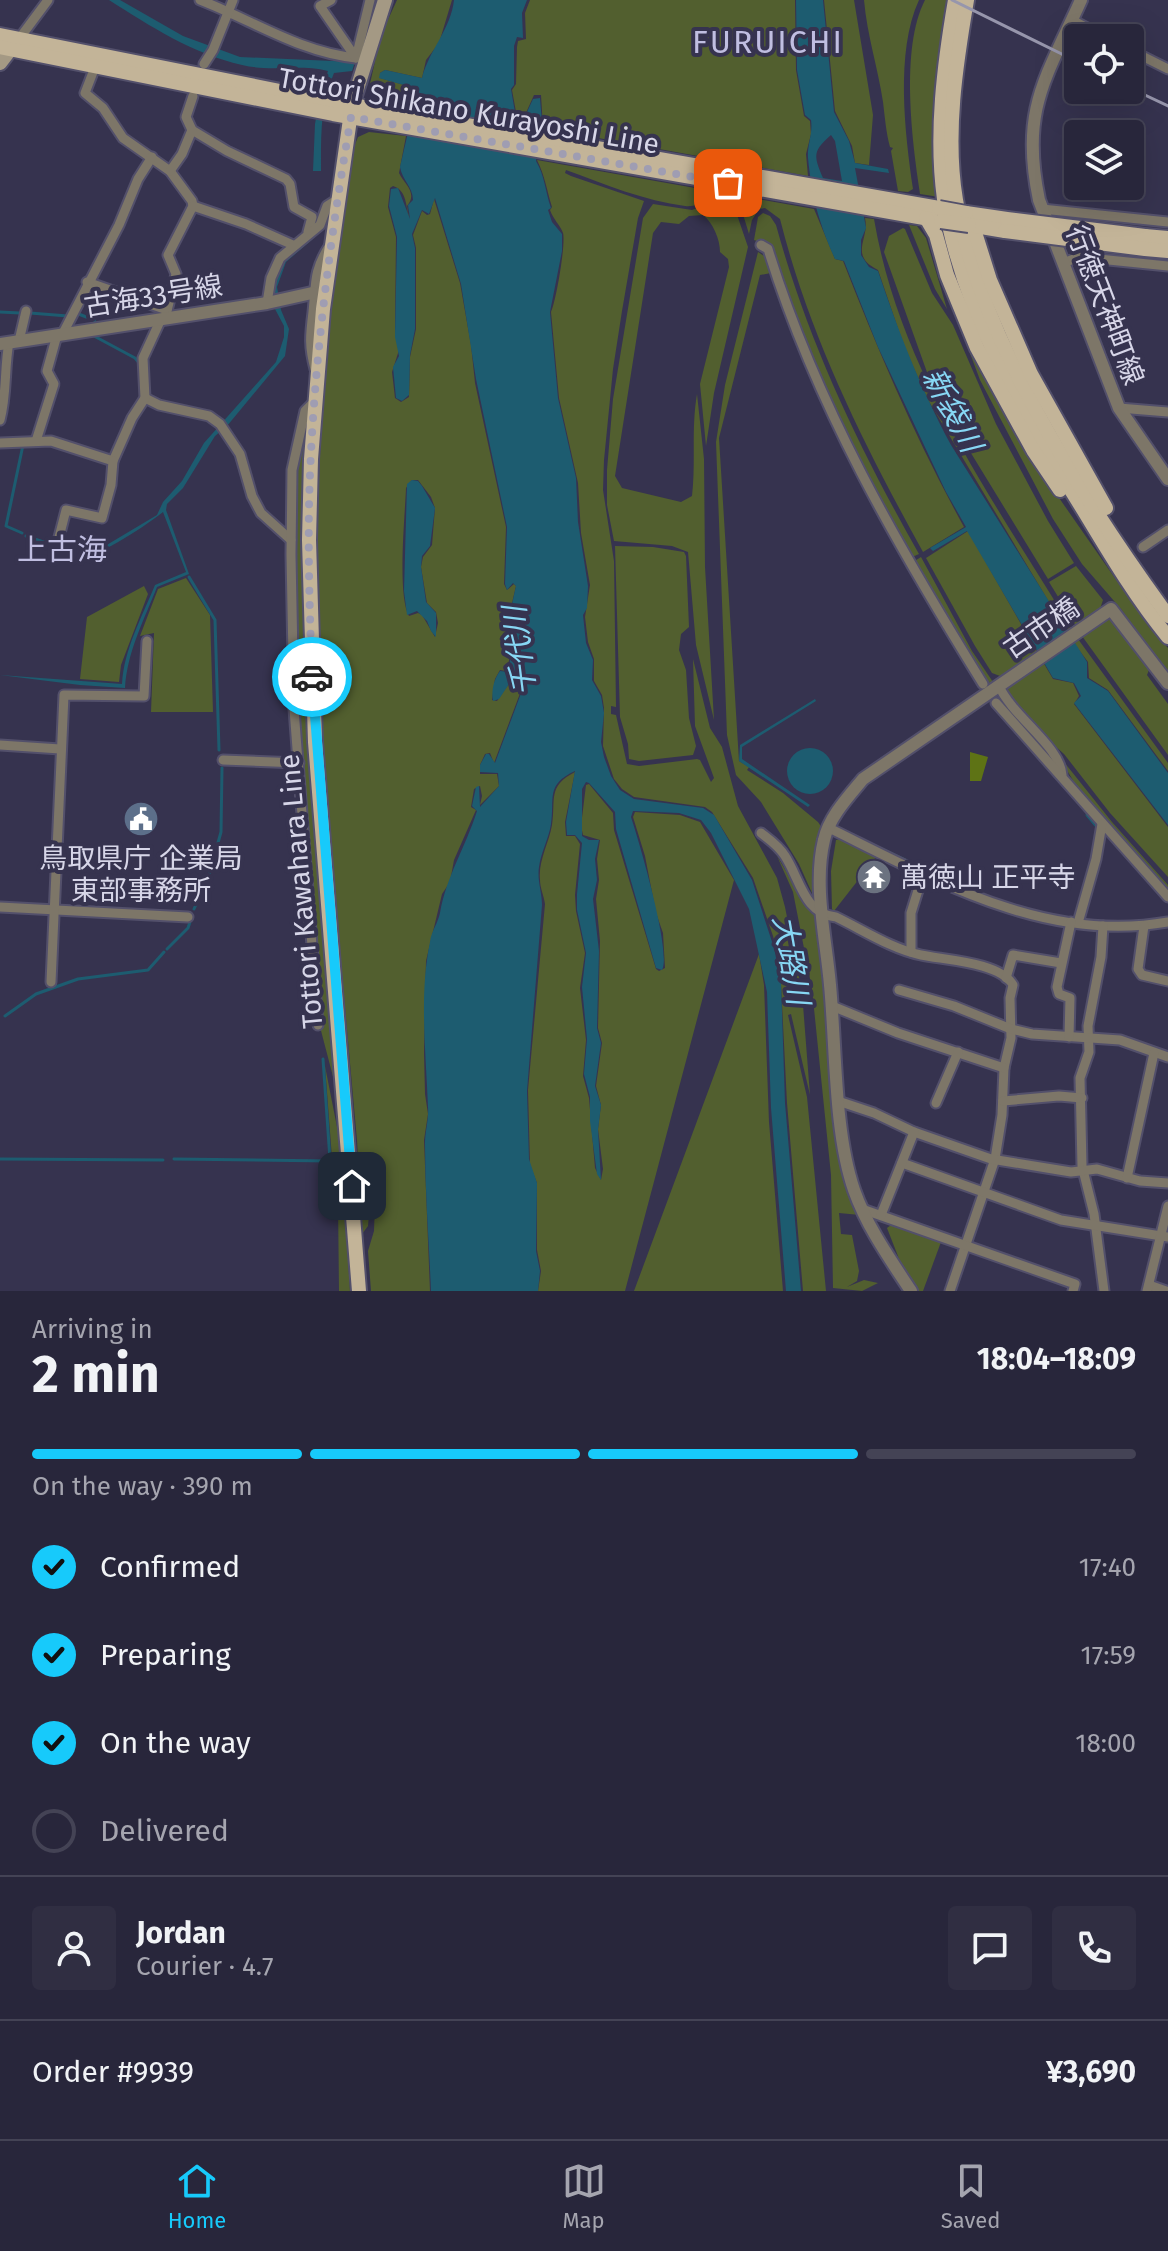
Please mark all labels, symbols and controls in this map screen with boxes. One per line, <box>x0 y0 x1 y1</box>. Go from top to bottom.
district label: FURUICHI <box>692 23 844 61</box>
map controls <box>1064 24 1144 200</box>
button: locate <box>1064 24 1144 104</box>
street label: Tottori Shikano Kurayoshi Line <box>276 61 662 161</box>
button: layers <box>1064 120 1144 200</box>
pin <box>694 149 762 217</box>
icon: bag <box>706 161 750 205</box>
street label: 行徳天神町線 <box>1059 221 1151 389</box>
street label: 古海33号線 <box>81 269 225 323</box>
water label: 新袋川 <box>915 362 990 461</box>
district label: 上古海 <box>17 532 107 568</box>
street label: 古市橋 <box>997 591 1085 665</box>
water label: 千代川 <box>496 601 543 698</box>
courier <box>272 637 352 717</box>
icon: car <box>290 655 334 699</box>
street label: Tottori Kawahara Line <box>273 752 329 1030</box>
public building icon: 鳥取県庁 企業局 東部事務所 <box>122 800 160 838</box>
place label: 鳥取県庁 企業局 東部事務所 <box>39 842 243 907</box>
temple icon: 萬徳山 正平寺 <box>855 858 893 896</box>
place label: 萬徳山 正平寺 <box>900 861 1075 894</box>
water label: 大路川 <box>765 913 817 1010</box>
pin <box>318 1152 386 1220</box>
icon: home <box>330 1164 374 1208</box>
text: Arriving in <box>32 1314 153 1345</box>
text: 18:04–18:09 <box>977 1341 1136 1377</box>
text: 2 min <box>32 1343 160 1406</box>
text: On the way · 390 m <box>32 1471 253 1502</box>
icon: check <box>32 1545 76 1589</box>
text: Confirmed <box>100 1549 240 1585</box>
text: 17:40 <box>1079 1552 1136 1583</box>
icon: check <box>32 1633 76 1677</box>
text: Preparing <box>100 1637 231 1673</box>
text: 17:59 <box>1081 1640 1136 1671</box>
icon: check <box>32 1721 76 1765</box>
text: On the way <box>100 1725 251 1761</box>
text: 18:00 <box>1075 1728 1136 1759</box>
text: Delivered <box>100 1813 229 1849</box>
button: person <box>32 1906 116 1990</box>
button: chat <box>948 1906 1032 1990</box>
button: phone <box>1052 1906 1136 1990</box>
text: Jordan <box>136 1915 226 1951</box>
text: Courier · 4.7 <box>136 1951 274 1982</box>
text: Order #9939 <box>32 2054 194 2090</box>
text: ¥3,690 <box>1046 2054 1136 2090</box>
tab: Home <box>168 2159 226 2234</box>
tab: Map <box>562 2159 606 2234</box>
tab: Saved <box>941 2159 1000 2234</box>

